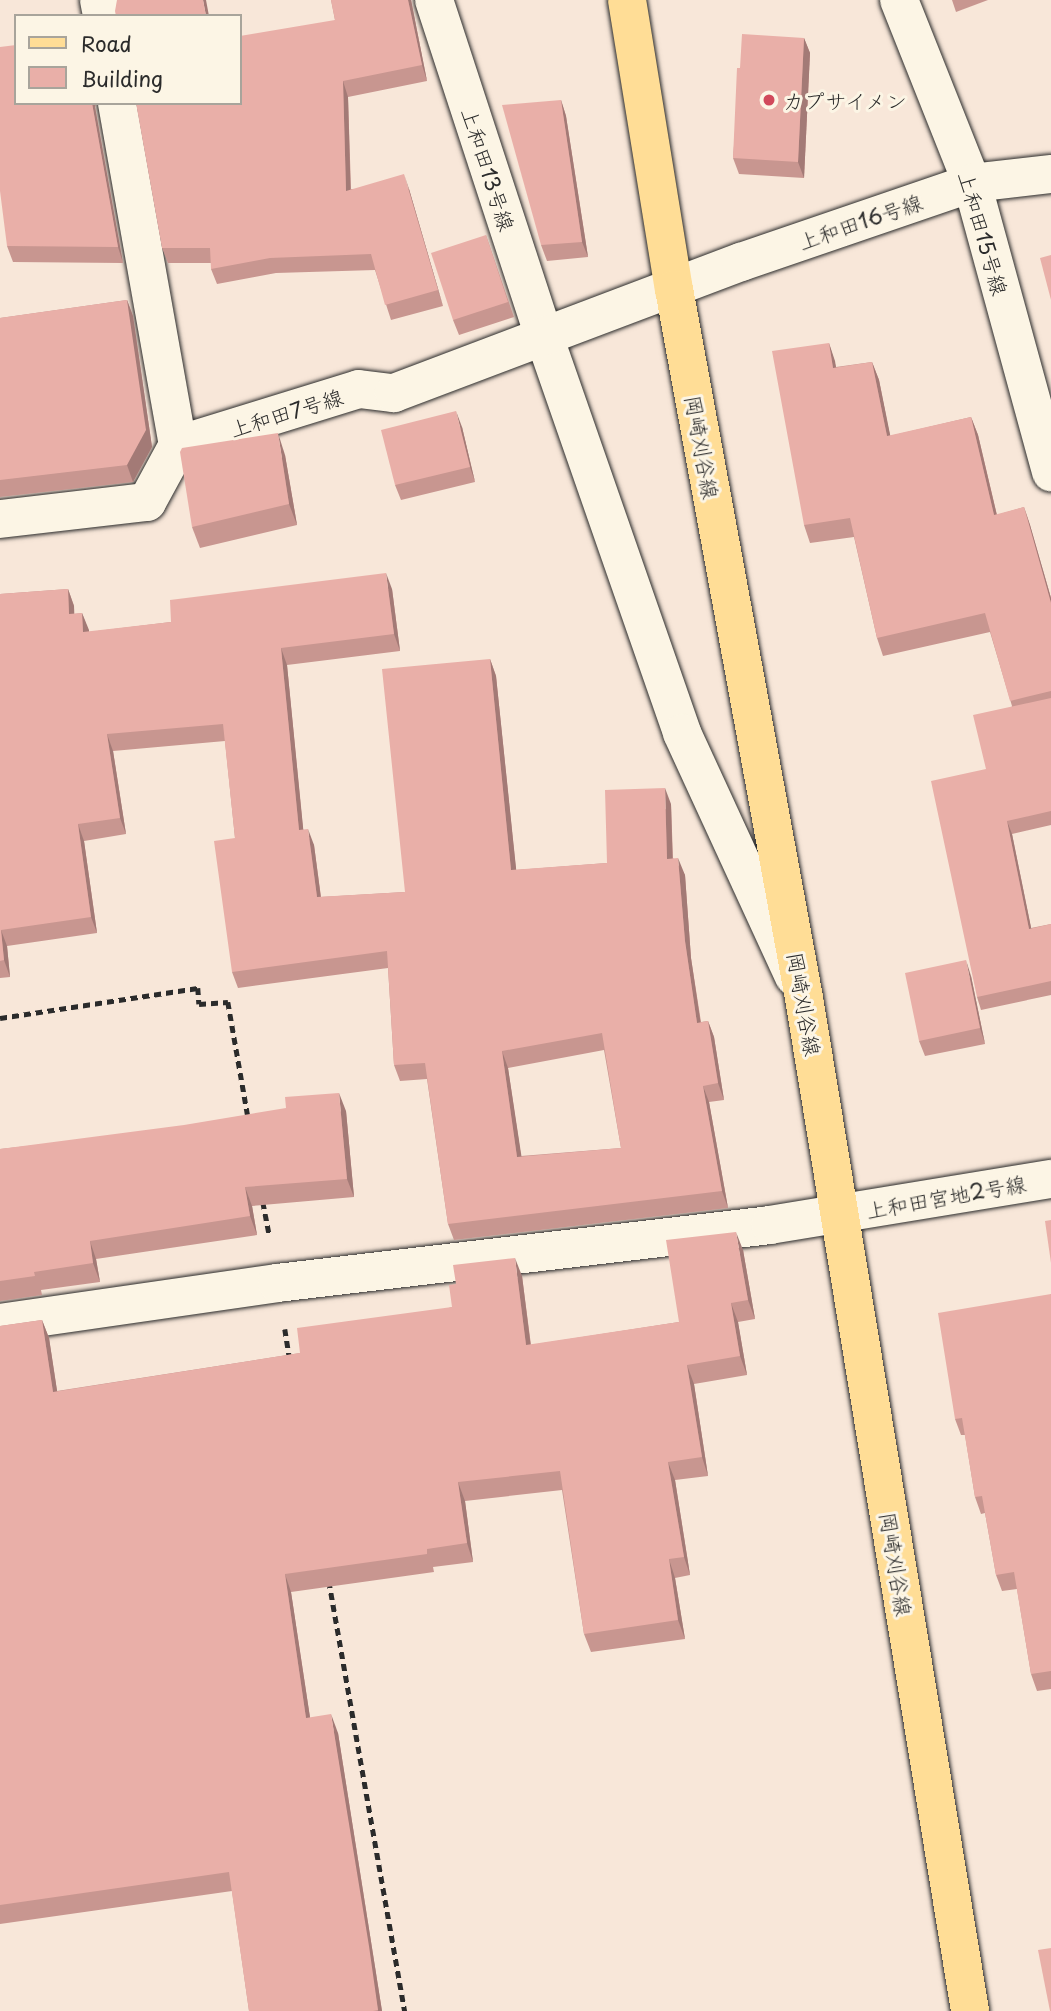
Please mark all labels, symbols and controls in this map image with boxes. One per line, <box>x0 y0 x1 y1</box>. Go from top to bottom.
legend <box>14 14 242 105</box>
text: Road <box>81 27 132 59</box>
text: Building <box>81 62 163 94</box>
place label: カプサイメン <box>783 87 909 113</box>
marker: カプサイメン <box>761 92 777 108</box>
street label: 上和田13号線 <box>457 104 521 234</box>
street label: 上和田15号線 <box>954 168 1014 298</box>
street label: 上和田16号線 <box>795 188 925 254</box>
street label: 上和田7号線 <box>226 383 346 441</box>
street label: 岡崎刈谷線 <box>681 393 725 501</box>
street label: 岡崎刈谷線 <box>783 950 827 1058</box>
street label: 上和田宮地2号線 <box>864 1170 1028 1222</box>
street label: 岡崎刈谷線 <box>876 1510 918 1618</box>

